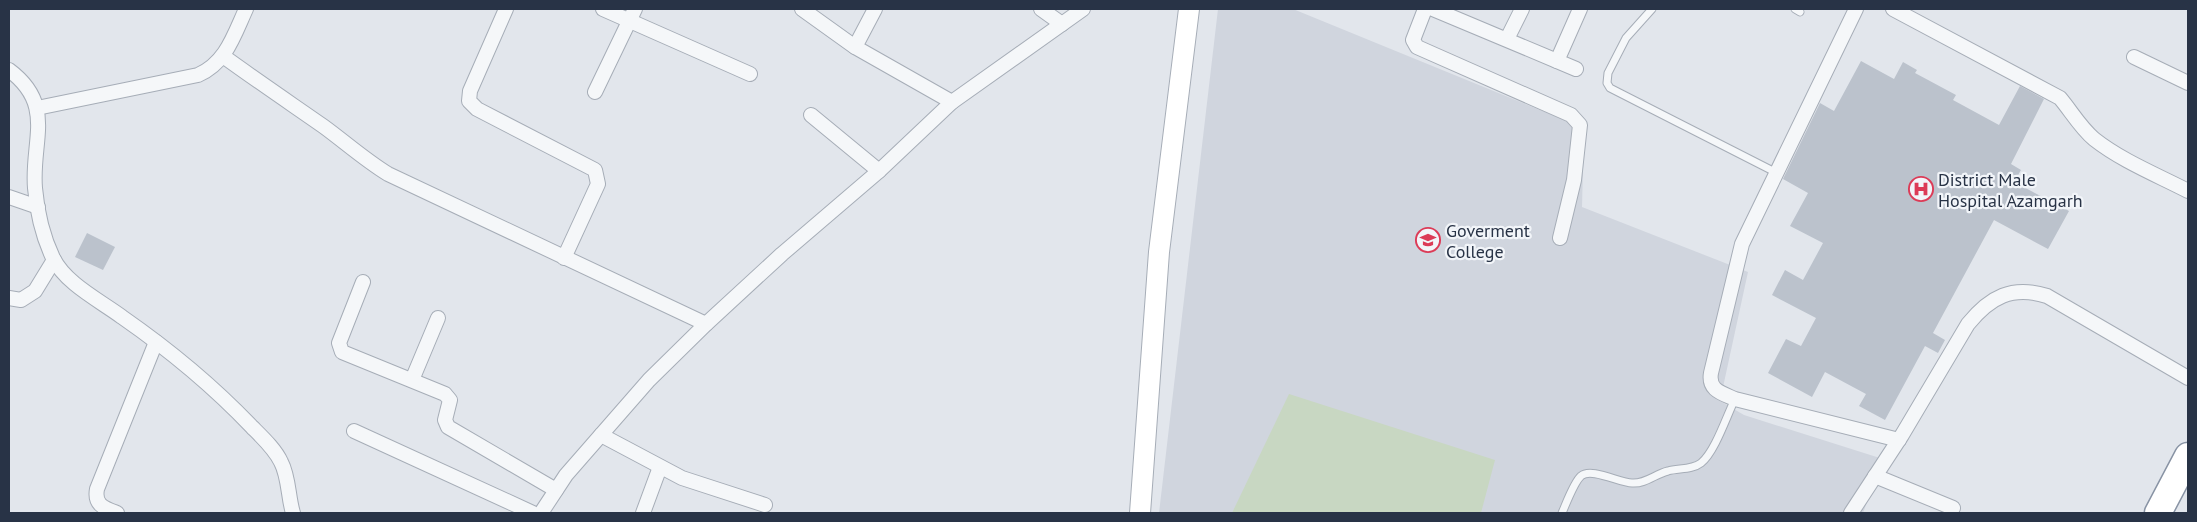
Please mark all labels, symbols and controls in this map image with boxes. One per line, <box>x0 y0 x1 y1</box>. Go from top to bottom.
place label: District Male Hospital Azamgarh <box>1938 168 2083 212</box>
hospital icon: District Male Hospital Azamgarh <box>1908 176 1934 202</box>
place label: Goverment College <box>1446 219 1530 263</box>
school or university icon: Goverment College <box>1415 227 1441 253</box>

